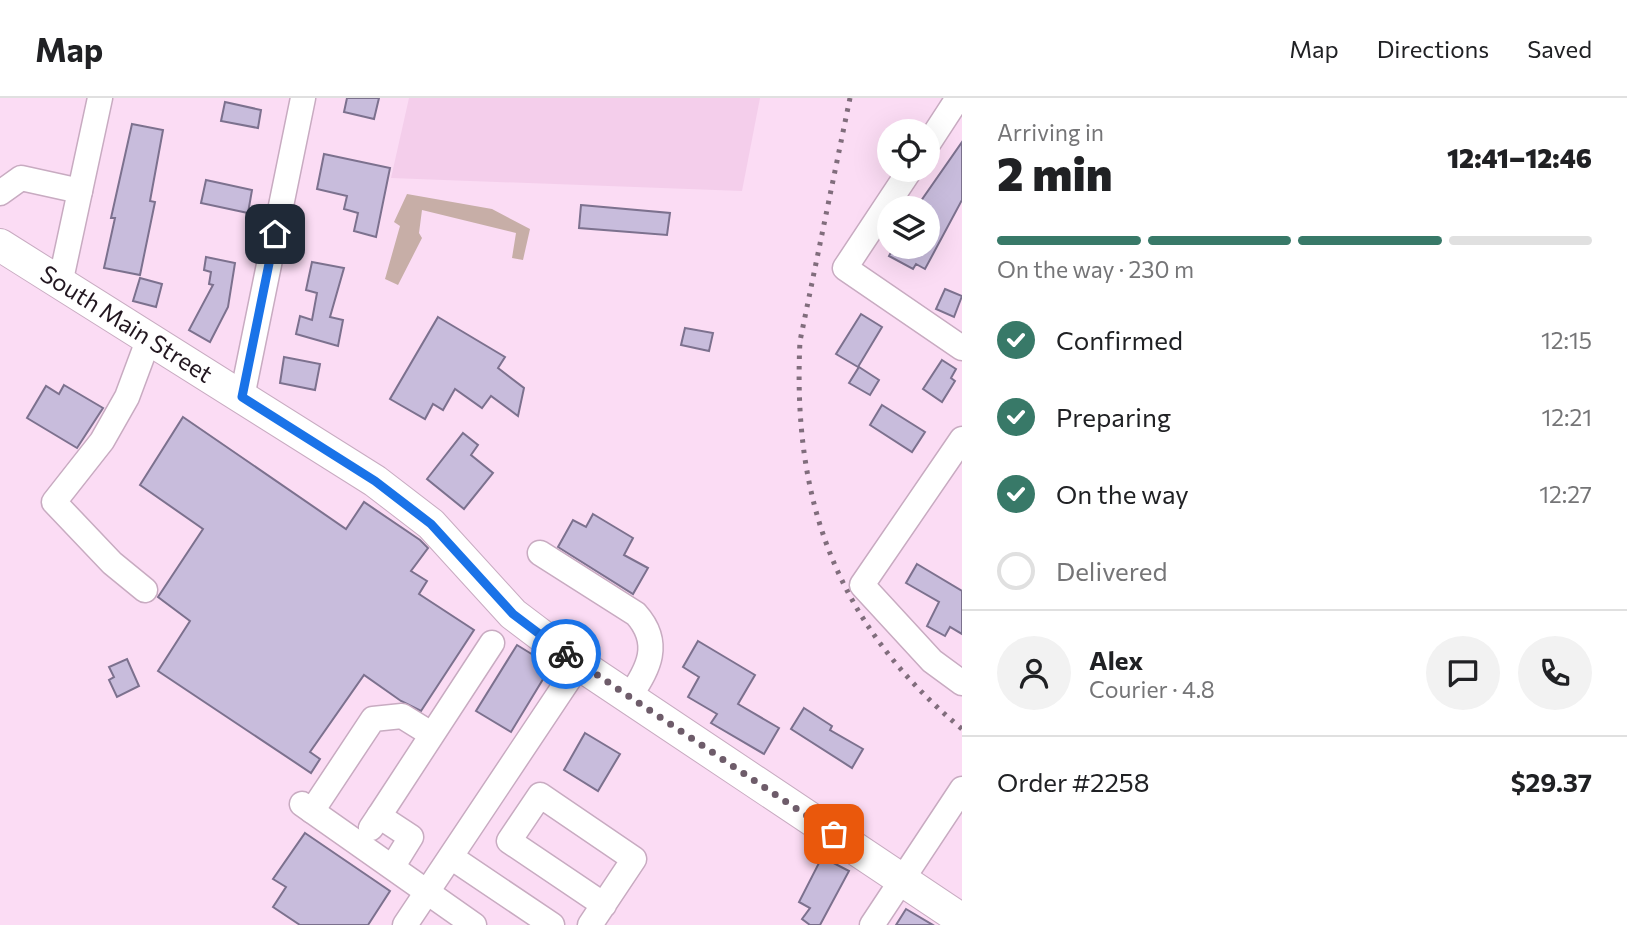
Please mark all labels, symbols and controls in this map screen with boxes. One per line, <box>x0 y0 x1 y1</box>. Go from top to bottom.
text: Map <box>35 28 103 69</box>
text: Map <box>1289 34 1339 63</box>
text: Directions <box>1377 34 1489 63</box>
text: Saved <box>1527 34 1592 63</box>
text: Arriving in <box>997 118 1104 146</box>
map controls <box>877 119 940 259</box>
button: locate <box>877 119 940 182</box>
text: 12:41–12:46 <box>1447 142 1592 173</box>
text: 2 min <box>997 144 1113 200</box>
button: layers <box>877 196 940 259</box>
pin <box>245 204 305 264</box>
icon: home <box>256 215 294 253</box>
text: On the way · 230 m <box>997 255 1194 283</box>
street label: South Main Street <box>35 258 218 388</box>
icon: check <box>997 321 1035 359</box>
text: Confirmed <box>1056 324 1183 355</box>
text: 12:15 <box>1541 326 1592 354</box>
icon: check <box>997 398 1035 436</box>
text: Preparing <box>1056 401 1171 432</box>
text: 12:21 <box>1541 403 1592 431</box>
icon: check <box>997 475 1035 513</box>
text: On the way <box>1056 478 1189 509</box>
text: 12:27 <box>1539 480 1592 508</box>
text: Delivered <box>1056 555 1167 586</box>
courier <box>531 619 601 689</box>
icon: bike <box>547 635 585 673</box>
button: person <box>997 636 1071 710</box>
button: chat <box>1426 636 1500 710</box>
button: phone <box>1518 636 1592 710</box>
text: Alex <box>1089 644 1143 675</box>
text: Courier · 4.8 <box>1089 675 1215 703</box>
text: Order #2258 <box>997 766 1150 797</box>
text: $29.37 <box>1511 766 1592 797</box>
pin <box>804 804 864 864</box>
icon: bag <box>815 815 853 853</box>

